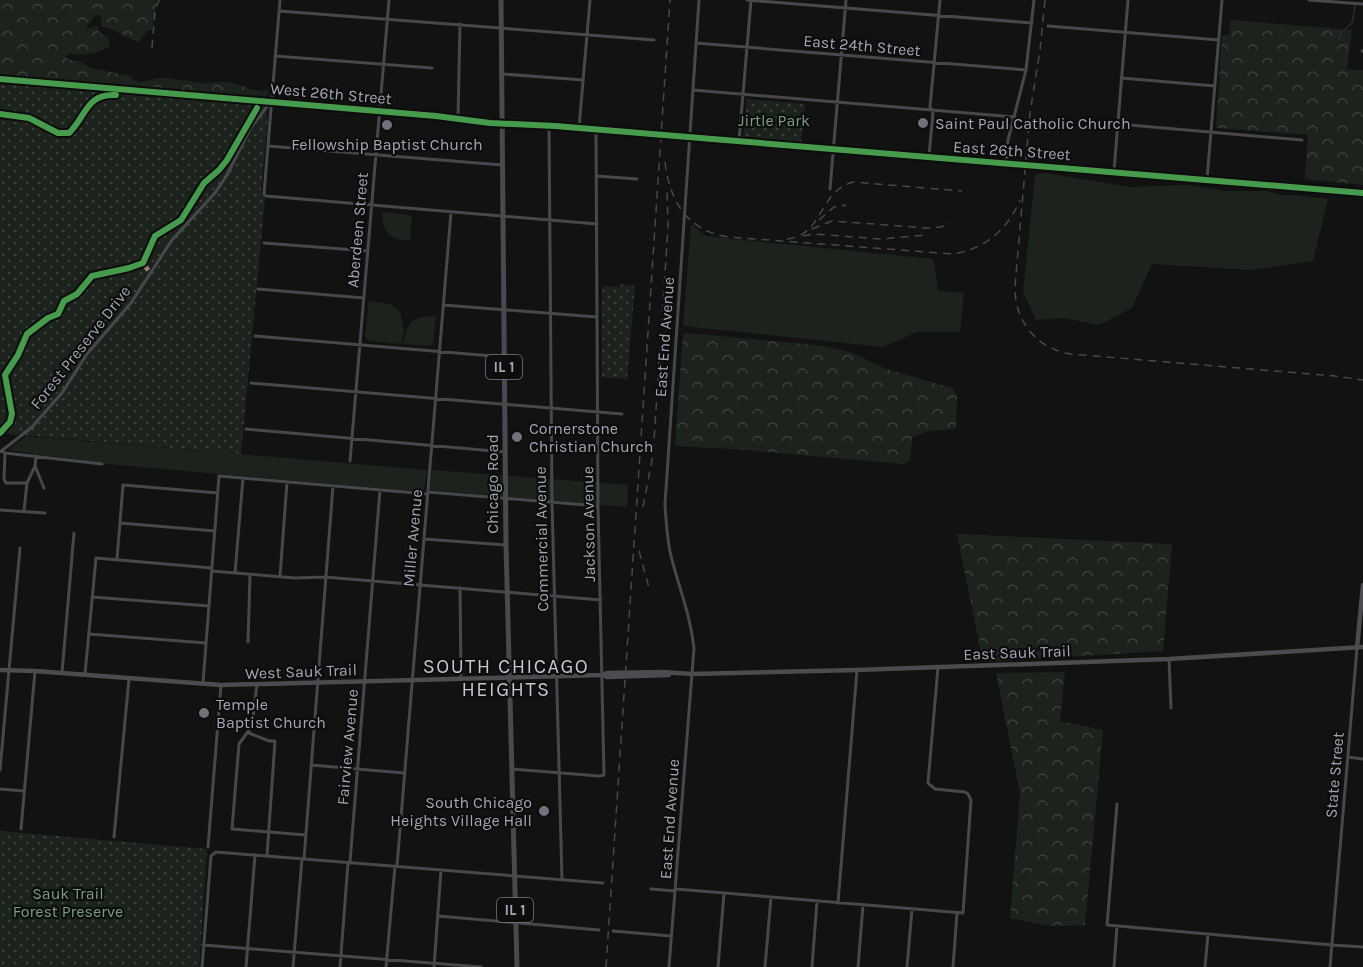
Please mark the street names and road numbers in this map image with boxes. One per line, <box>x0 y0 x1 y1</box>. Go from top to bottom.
street label: East 24th Street <box>803 31 921 60</box>
street label: West 26th Street <box>269 79 393 108</box>
street label: East 26th Street <box>953 137 1071 164</box>
street label: Aberdeen Street <box>343 171 372 289</box>
street label: East End Avenue <box>651 276 678 398</box>
street label: Forest Preserve Drive <box>26 282 135 413</box>
road number: IL 1 <box>486 355 522 379</box>
street label: Chicago Road <box>483 434 502 534</box>
street label: Commercial Avenue <box>531 466 552 612</box>
street label: Jackson Avenue <box>578 466 599 582</box>
street label: Miller Avenue <box>399 489 426 588</box>
street label: East Sauk Trail <box>963 641 1071 664</box>
street label: West Sauk Trail <box>245 660 357 683</box>
street label: Fairview Avenue <box>333 688 362 806</box>
street label: State Street <box>1321 731 1348 819</box>
street label: East End Avenue <box>656 758 683 880</box>
road number: IL 1 <box>497 898 533 922</box>

